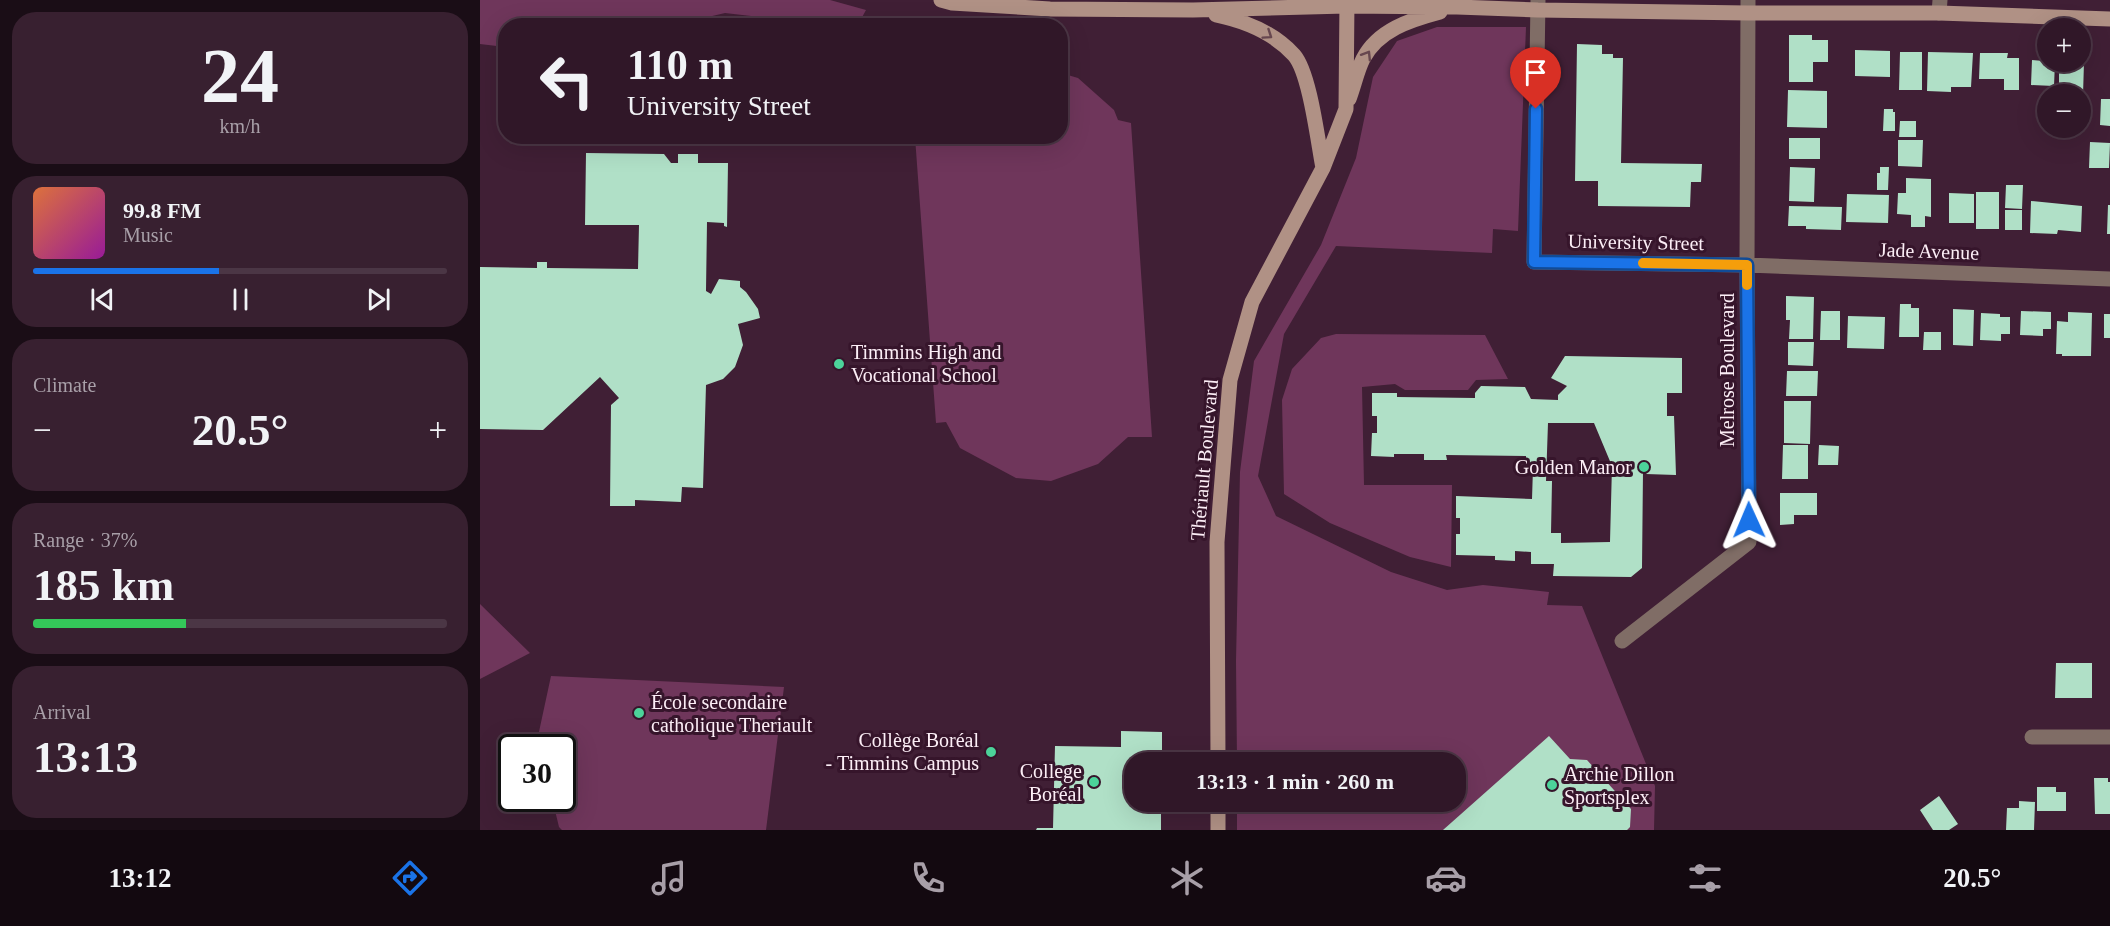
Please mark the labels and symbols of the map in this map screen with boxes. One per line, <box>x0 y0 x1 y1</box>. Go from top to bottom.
one-way arrow <box>1261 28 1272 39</box>
pin <box>1510 47 1561 109</box>
one-way arrow <box>1360 51 1372 61</box>
street label: University Street <box>1568 230 1705 255</box>
street label: Jade Avenue <box>1879 238 1980 264</box>
street label: Melrose Boulevard <box>1716 293 1738 447</box>
place label: Timmins High and Vocational School <box>851 341 1001 386</box>
marker: Timmins High and Vocational School <box>832 357 846 371</box>
street label: Thériault Boulevard <box>1186 379 1222 541</box>
place label: Golden Manor <box>1515 456 1632 478</box>
marker: Golden Manor <box>1637 460 1651 474</box>
position arrow <box>1717 488 1781 552</box>
place label: École secondaire catholique Theriault <box>651 691 813 737</box>
marker: École secondaire catholique Theriault <box>632 706 646 720</box>
place label: Collège Boréal - Timmins Campus <box>826 729 979 775</box>
speed limit sign: 30 <box>498 734 576 812</box>
marker: Collège Boréal - Timmins Campus <box>984 745 998 759</box>
place label: College Boréal <box>1020 760 1082 805</box>
place label: Archie Dillon Sportsplex <box>1564 763 1675 809</box>
marker: College Boréal <box>1087 775 1101 789</box>
marker: Archie Dillon Sportsplex <box>1545 778 1559 792</box>

